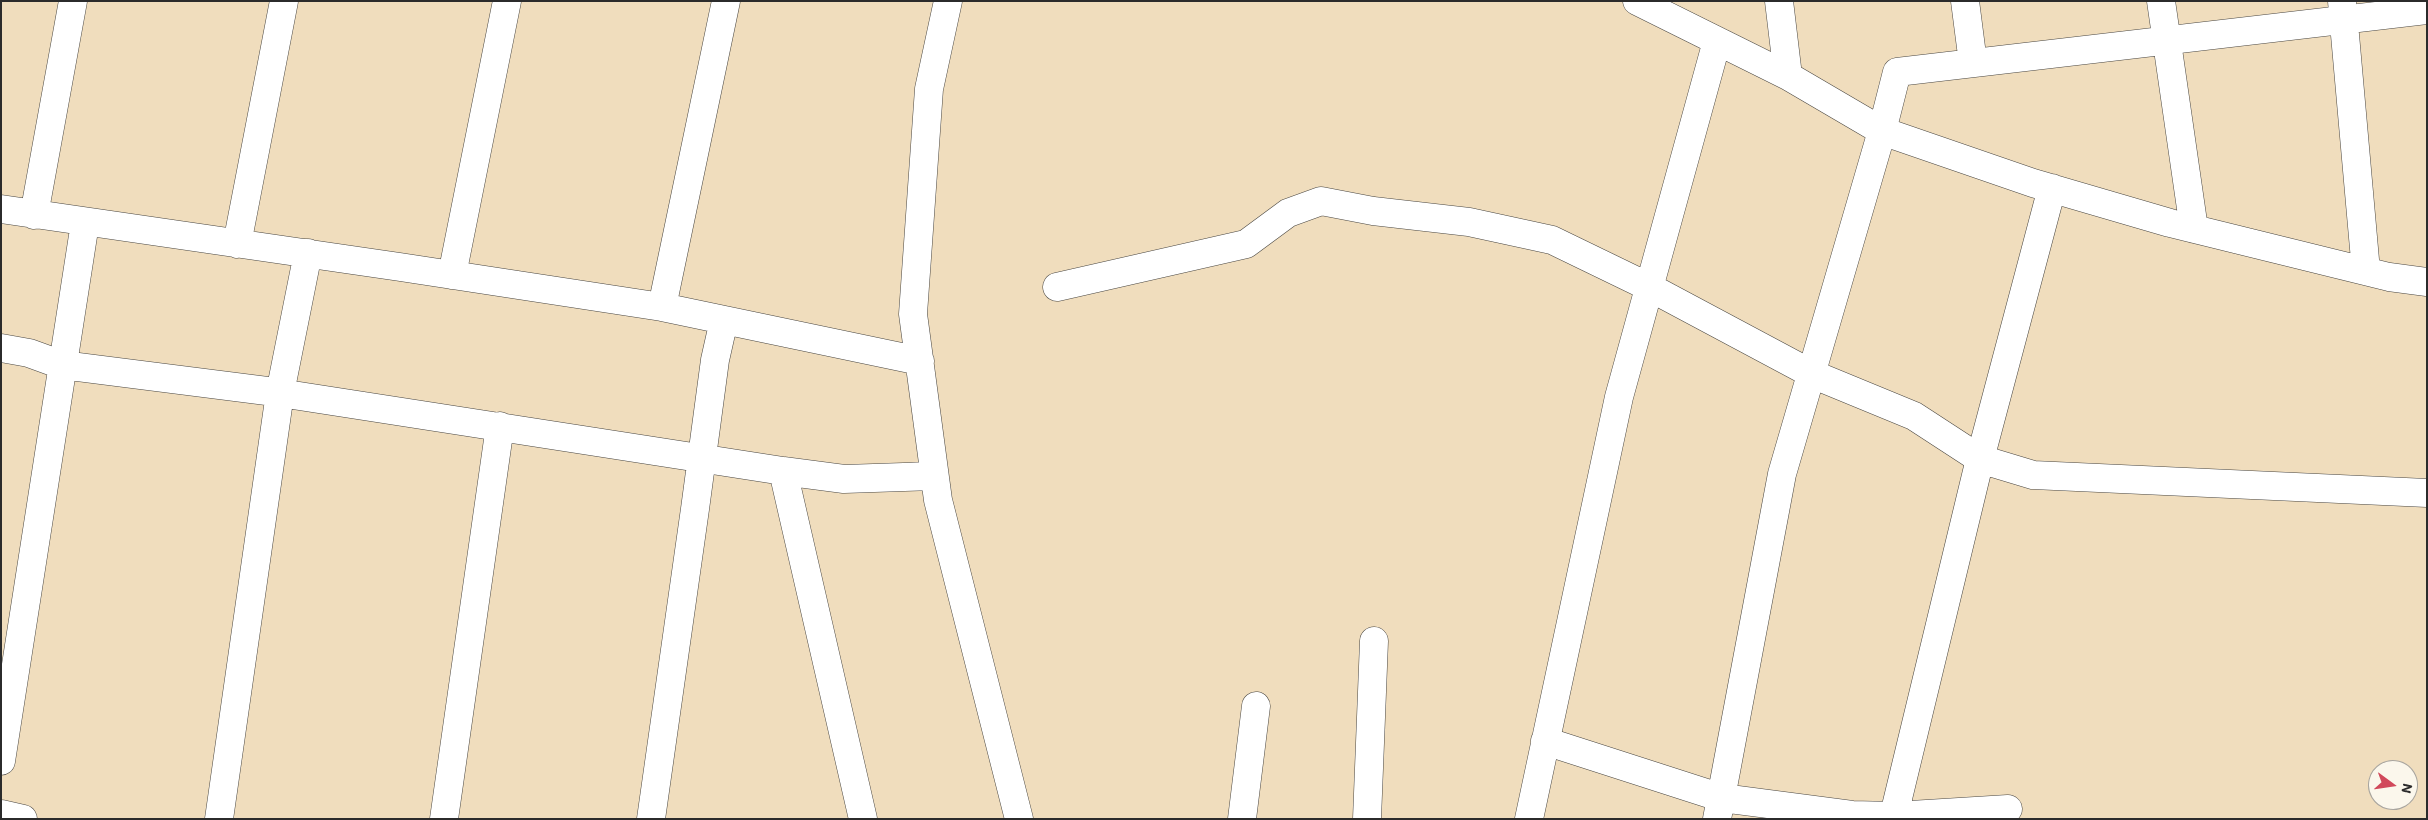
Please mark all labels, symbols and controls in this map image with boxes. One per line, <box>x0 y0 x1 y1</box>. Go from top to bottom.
north arrow <box>2368 760 2418 810</box>
text: N <box>2398 782 2416 795</box>

